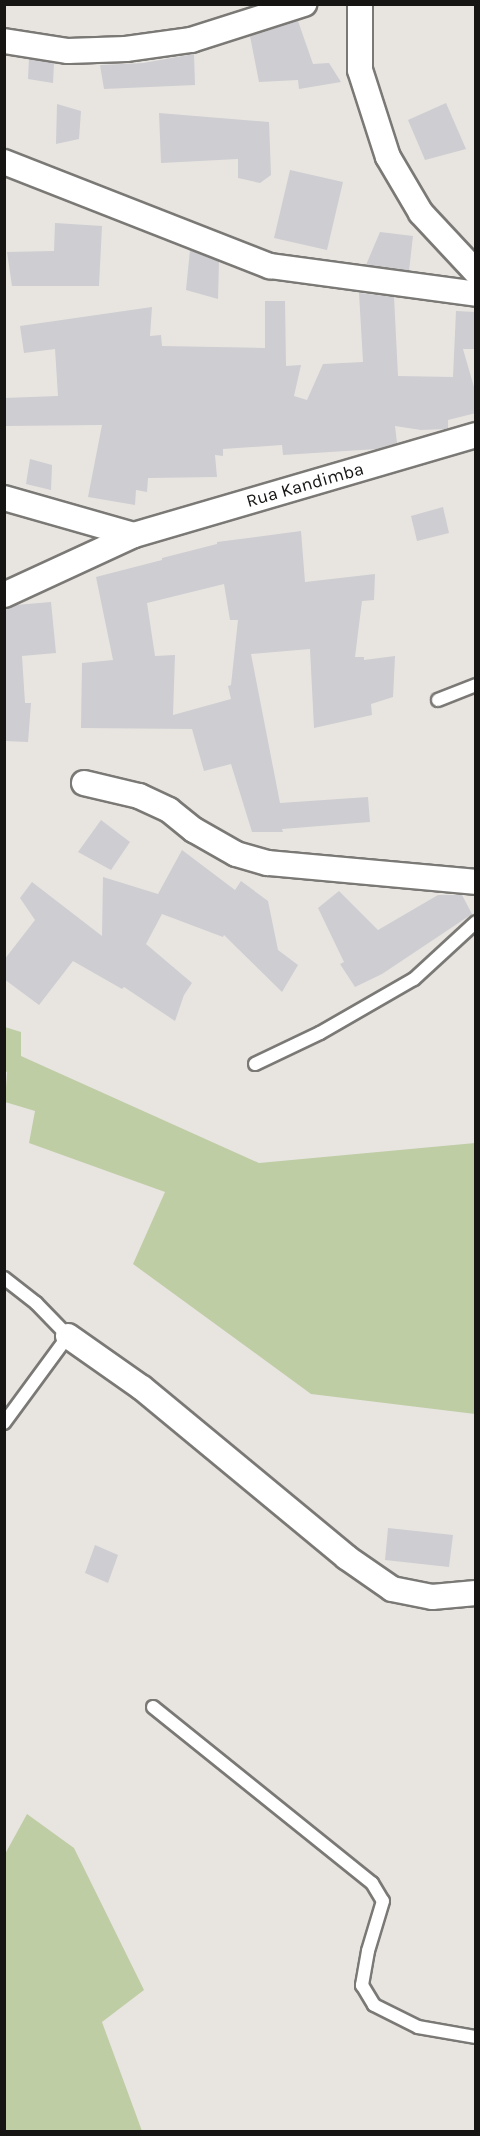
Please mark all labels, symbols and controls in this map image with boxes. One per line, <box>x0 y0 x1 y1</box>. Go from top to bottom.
street label: Rua Kandimba <box>244 458 366 512</box>

